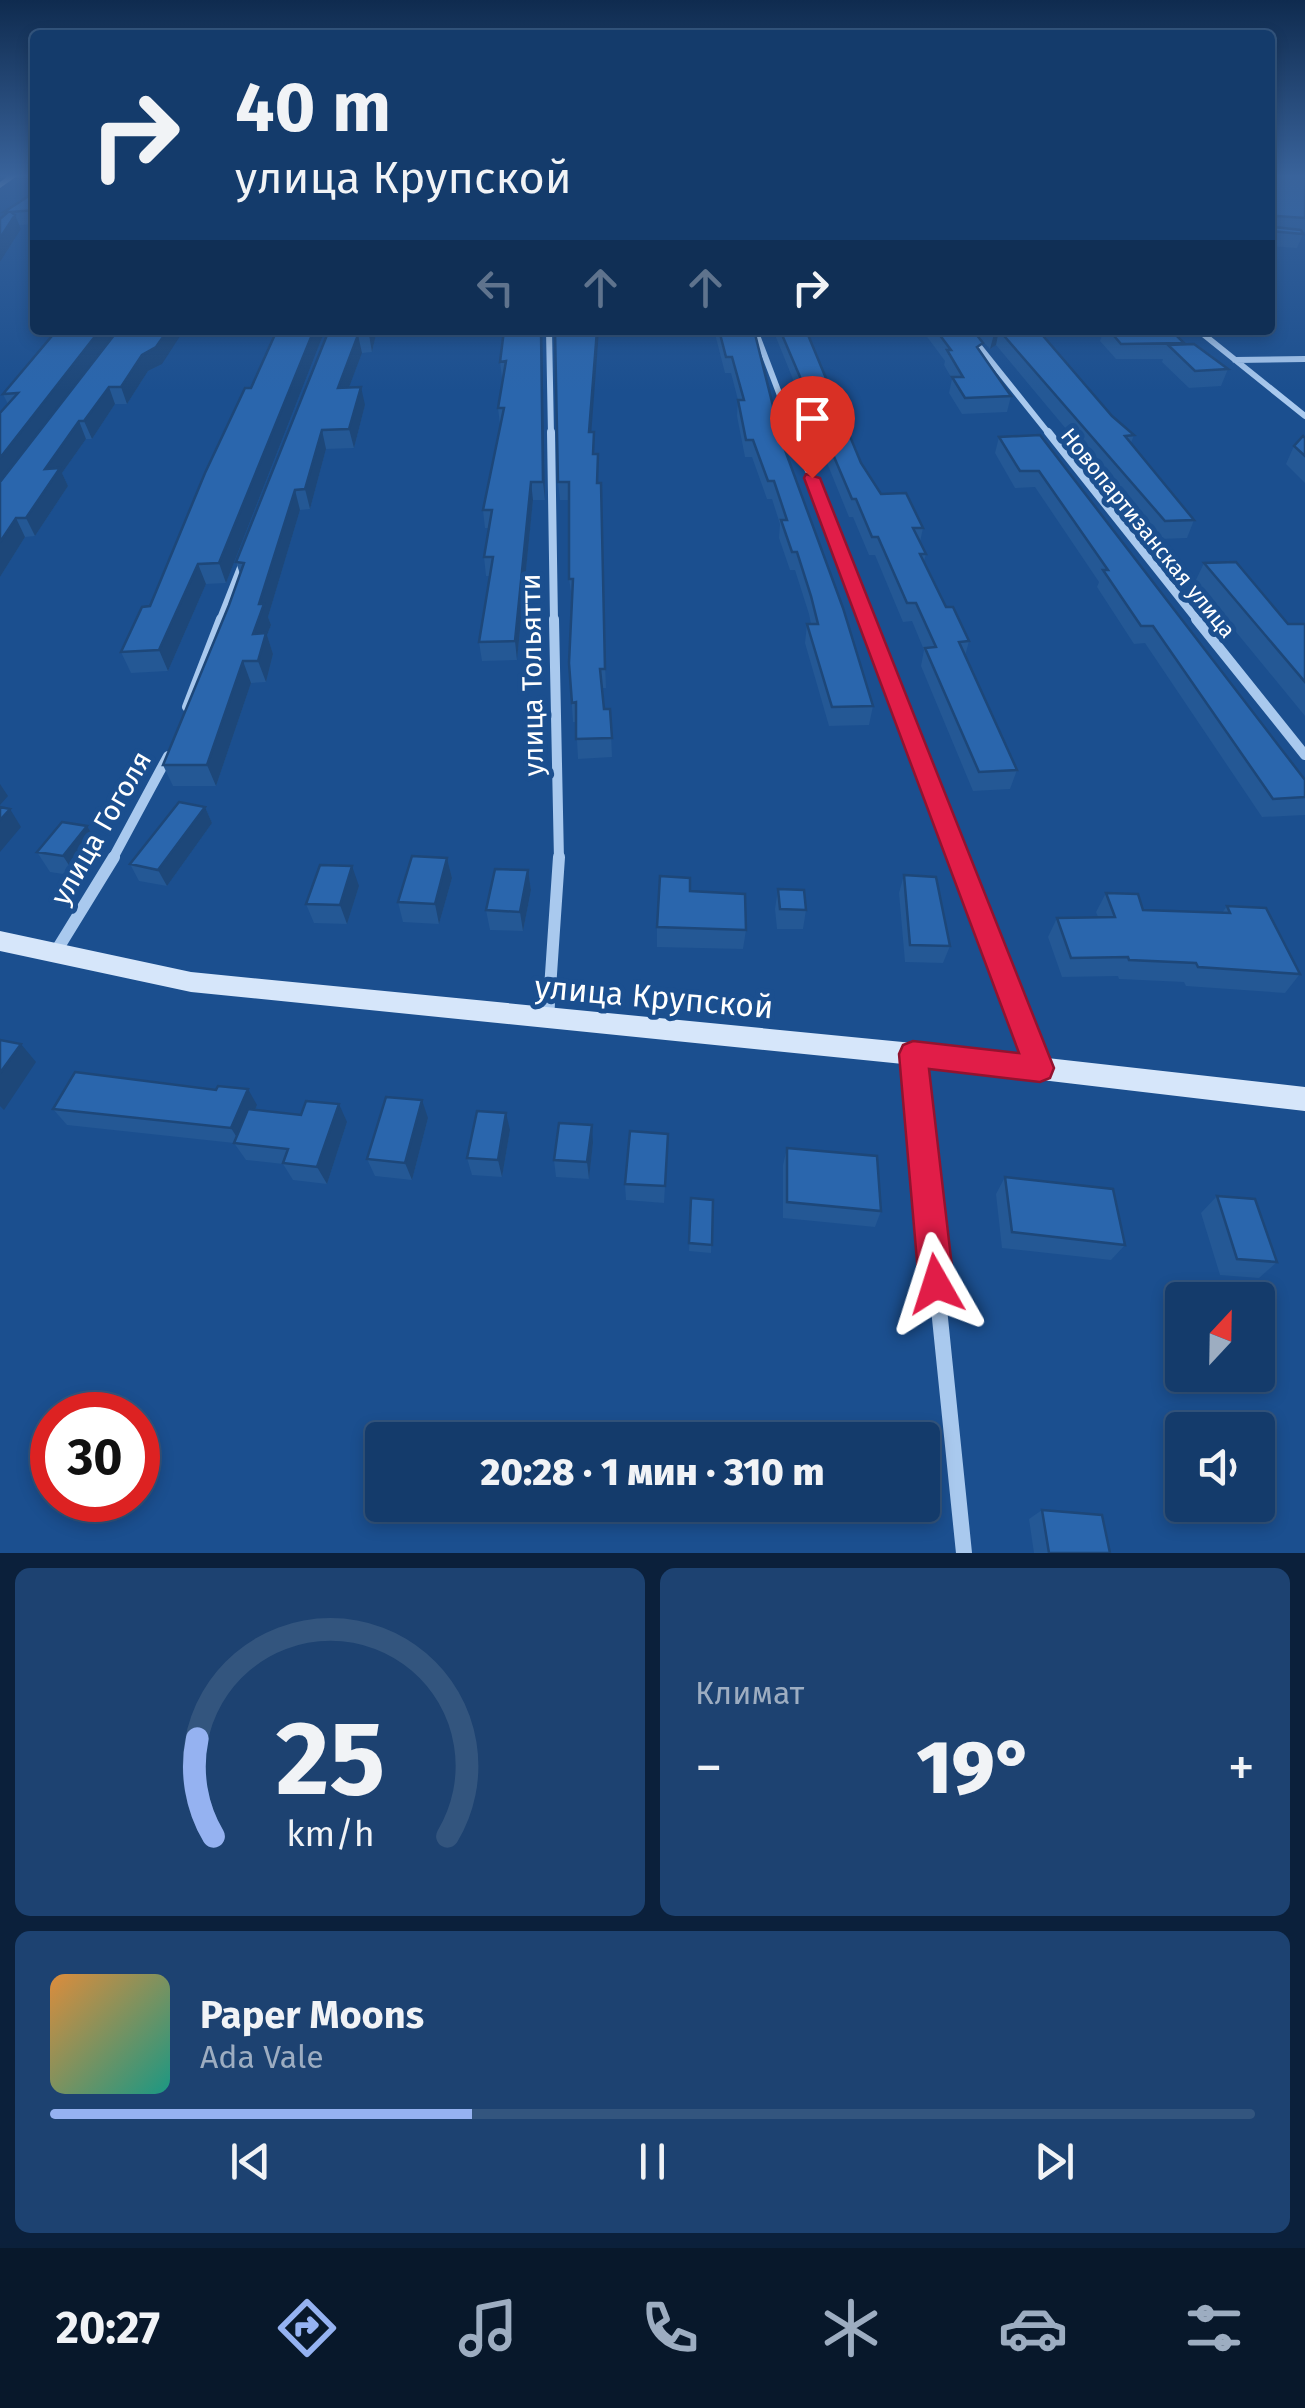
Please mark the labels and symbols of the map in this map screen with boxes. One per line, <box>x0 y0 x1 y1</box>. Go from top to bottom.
pin <box>770 376 855 479</box>
street label: Новопартизанская улица <box>1055 423 1241 643</box>
street label: улица Тольятти <box>514 573 550 777</box>
street label: улица Гоголя <box>44 745 158 911</box>
street label: улица Крупской <box>533 968 775 1026</box>
position arrow <box>884 1232 988 1336</box>
north arrow <box>1165 1282 1275 1392</box>
speed limit sign: 30 <box>30 1392 160 1522</box>

